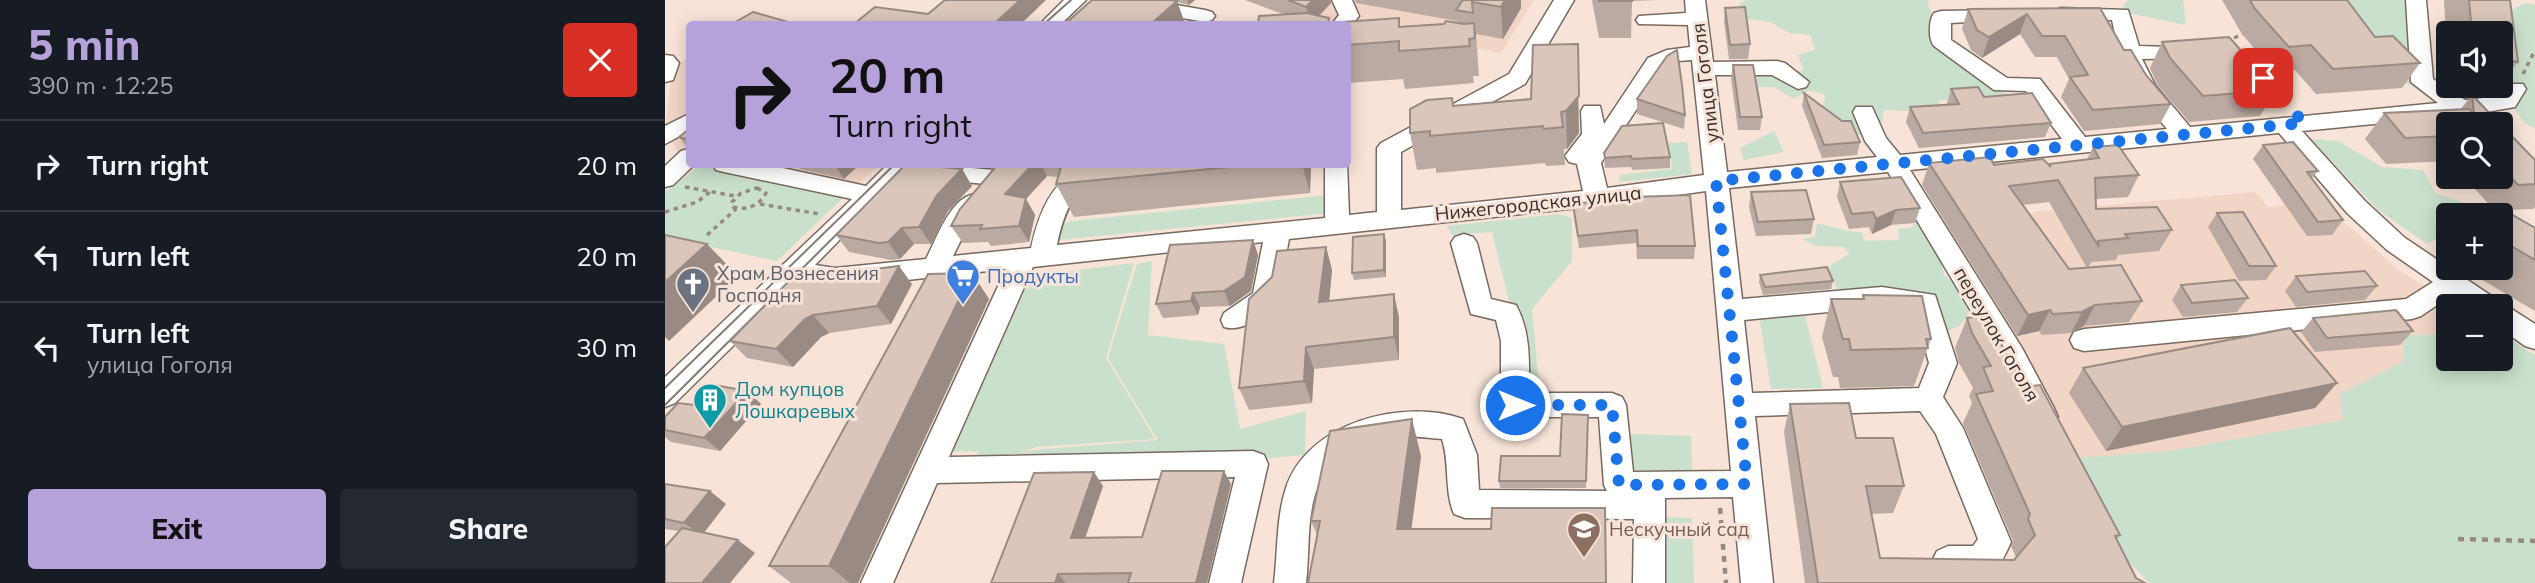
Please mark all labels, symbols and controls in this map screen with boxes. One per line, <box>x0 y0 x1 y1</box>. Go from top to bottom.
text: 5 min <box>28 18 141 71</box>
map controls <box>2436 21 2513 371</box>
button: sound <box>2436 21 2513 98</box>
street label: улица Гоголя <box>1686 22 1724 144</box>
button: close <box>563 23 637 97</box>
text: 20 m <box>829 44 945 105</box>
pin <box>2233 48 2293 108</box>
icon: right <box>714 49 805 140</box>
icon: arrive <box>2244 59 2282 97</box>
text: 390 m · 12:25 <box>28 71 173 100</box>
text: Turn right <box>829 105 972 145</box>
button: search <box>2436 112 2513 189</box>
icon: right <box>28 147 66 185</box>
text: Turn right <box>87 149 208 182</box>
text: 20 m <box>576 149 637 182</box>
street label: Нижегородская улица <box>1434 180 1642 226</box>
button: + <box>2436 203 2513 280</box>
icon: left <box>28 238 66 276</box>
text: Turn left <box>87 240 189 273</box>
text: 20 m <box>576 240 637 273</box>
supermarket icon: Продукты <box>944 257 982 306</box>
place label: Храм Вознесения Господня <box>717 261 879 307</box>
street label: переулок Гоголя <box>1949 263 2045 405</box>
place label: Продукты <box>987 264 1079 288</box>
church icon: Храм Вознесения Господня <box>674 265 712 314</box>
button: − <box>2436 294 2513 371</box>
text: Turn left <box>87 317 189 350</box>
icon: left <box>28 329 66 367</box>
text: 30 m <box>576 331 637 364</box>
text: улица Гоголя <box>87 350 233 379</box>
position arrow <box>1478 368 1552 442</box>
place label: Дом купцов Лошкаревых <box>735 377 856 423</box>
building icon: Дом купцов Лошкаревых <box>691 381 729 430</box>
button: Exit <box>28 489 326 569</box>
button: Share <box>340 489 637 569</box>
school or university icon: Нескучный сад <box>1565 510 1603 559</box>
place label: Нескучный сад <box>1609 517 1750 541</box>

